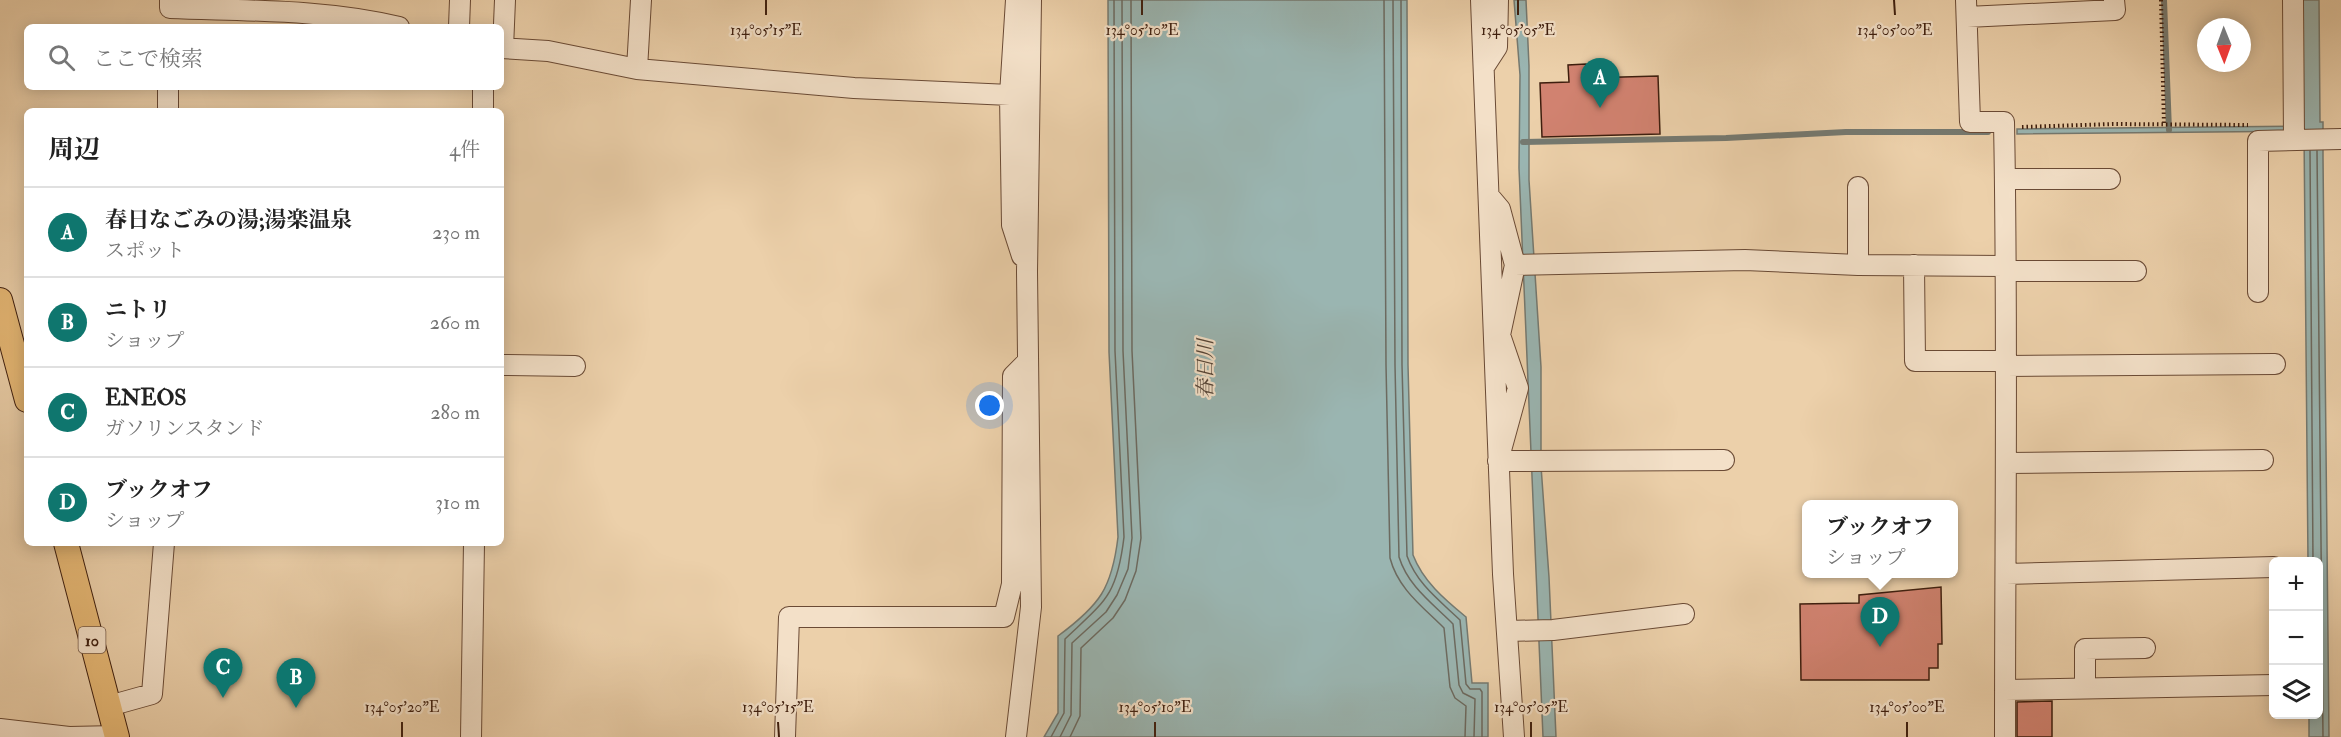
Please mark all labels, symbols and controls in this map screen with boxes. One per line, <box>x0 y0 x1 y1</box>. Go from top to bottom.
north arrow <box>2197 18 2251 72</box>
text: 134°05'15"E <box>730 21 802 40</box>
text: 134°05'10"E <box>1106 21 1179 40</box>
text: 134°05'05"E <box>1481 21 1555 40</box>
text: 134°05'00"E <box>1857 21 1933 40</box>
search box <box>24 24 504 90</box>
icon: search <box>45 41 78 74</box>
text: ここで検索 <box>93 45 203 73</box>
pin: A <box>1580 58 1620 108</box>
text: 周辺 <box>48 134 100 166</box>
text: 4件 <box>449 137 480 162</box>
text: 春日なごみの湯;湯楽温泉 <box>105 206 353 234</box>
text: A <box>61 220 74 245</box>
text: 230 m <box>432 220 480 245</box>
text: スポット <box>105 238 185 263</box>
text: ニトリ <box>105 296 171 324</box>
text: B <box>61 310 74 335</box>
text: 260 m <box>430 310 480 335</box>
text: ショップ <box>105 328 185 353</box>
water label: 春日川 <box>1193 337 1218 399</box>
text: ENEOS <box>105 384 187 412</box>
your location <box>975 391 1004 420</box>
text: C <box>60 400 75 425</box>
text: 280 m <box>430 400 480 425</box>
text: ガソリンスタンド <box>105 416 264 441</box>
text: ブックオフ <box>105 476 213 504</box>
text: D <box>59 490 76 515</box>
text: 310 m <box>435 490 480 515</box>
popup <box>1802 500 1958 578</box>
text: ショップ <box>105 508 185 533</box>
text: ブックオフ <box>1826 513 1934 541</box>
text: ショップ <box>1826 545 1906 570</box>
map controls <box>2269 557 2323 719</box>
button: + <box>2269 557 2323 611</box>
pin: D <box>1860 598 1900 647</box>
button: − <box>2269 611 2323 665</box>
road number: 10 <box>78 627 106 653</box>
pin: C <box>204 648 242 698</box>
pin: B <box>276 658 316 708</box>
button: layers <box>2269 665 2323 719</box>
text: 134°05'20"E <box>364 698 440 717</box>
text: 134°05'15"E <box>742 698 814 717</box>
text: 134°05'10"E <box>1119 698 1192 717</box>
text: 134°05'05"E <box>1494 698 1568 717</box>
text: 134°05'00"E <box>1869 698 1945 717</box>

